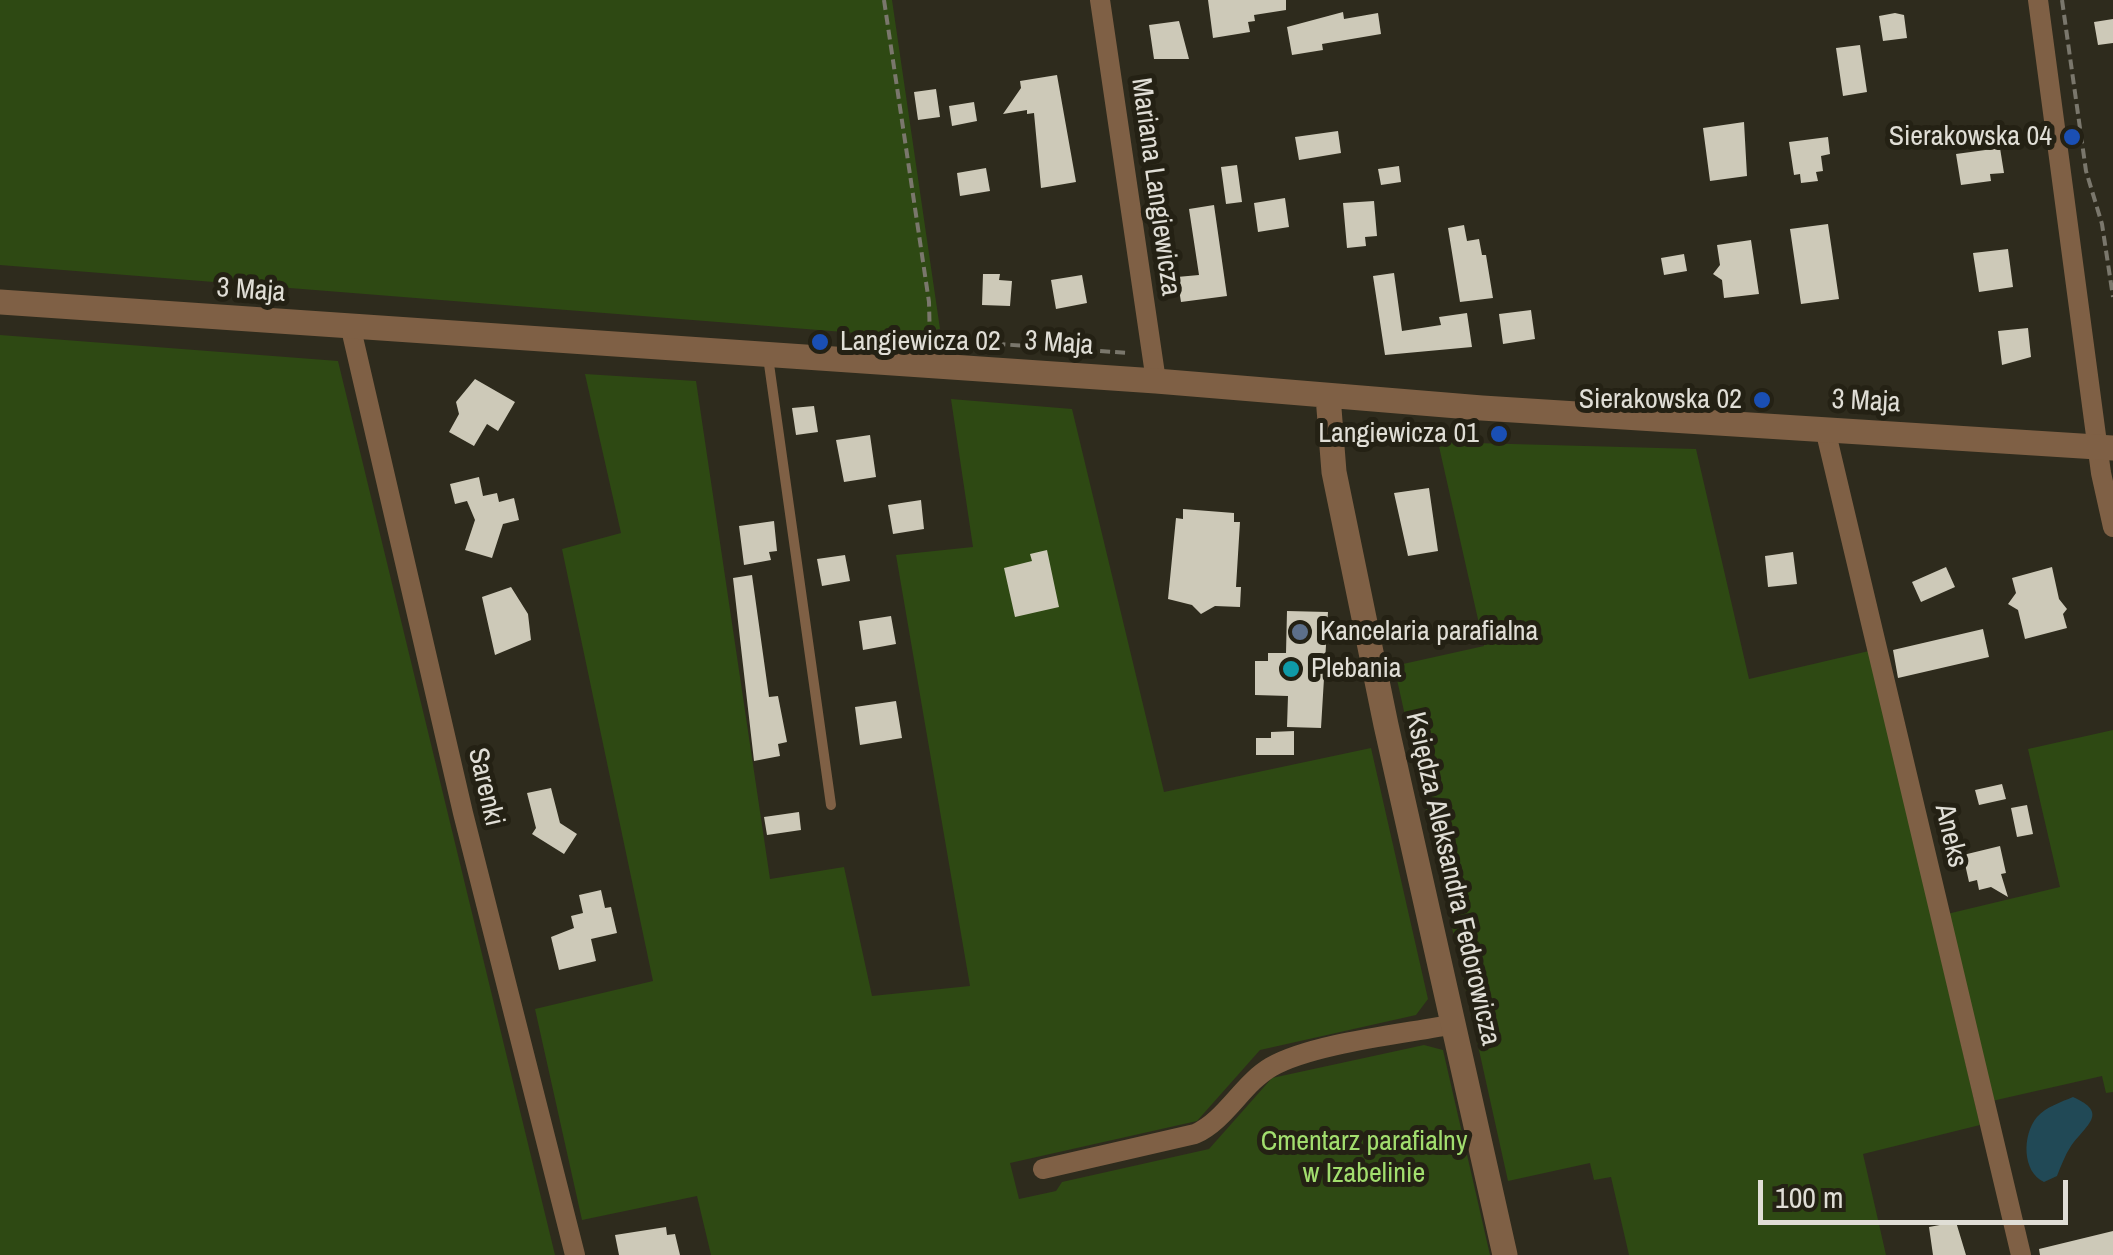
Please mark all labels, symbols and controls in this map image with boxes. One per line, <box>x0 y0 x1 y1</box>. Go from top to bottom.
street label: Mariana Langiewicza <box>1123 76 1187 298</box>
place label: Sierakowska 04 <box>1889 120 2052 154</box>
marker: Sierakowska 04 <box>2061 126 2083 148</box>
street label: 3 Maja <box>215 272 287 310</box>
place label: Langiewicza 02 <box>840 325 1001 359</box>
street label: 3 Maja <box>1023 325 1095 363</box>
marker: Langiewicza 02 <box>809 331 831 353</box>
place label: Sierakowska 02 <box>1579 383 1742 417</box>
street label: 3 Maja <box>1831 383 1901 421</box>
marker: Sierakowska 02 <box>1751 389 1773 411</box>
place label: Langiewicza 01 <box>1318 417 1479 451</box>
marker: Langiewicza 01 <box>1488 423 1510 445</box>
place label: Kancelaria parafialna <box>1320 615 1538 649</box>
marker: Kancelaria parafialna <box>1289 621 1311 643</box>
place label: Plebania <box>1311 652 1402 686</box>
marker: Plebania <box>1280 658 1302 680</box>
street label: Księdza Aleksandra Fedorowicza <box>1397 709 1507 1049</box>
street label: Sarenki <box>460 745 510 829</box>
street label: Aneks <box>1926 801 1974 871</box>
park label: Cmentarz parafialny w Izabelinie <box>1261 1125 1467 1191</box>
scale bar <box>1763 1160 2073 1222</box>
text: 100 m <box>1775 1177 1843 1217</box>

